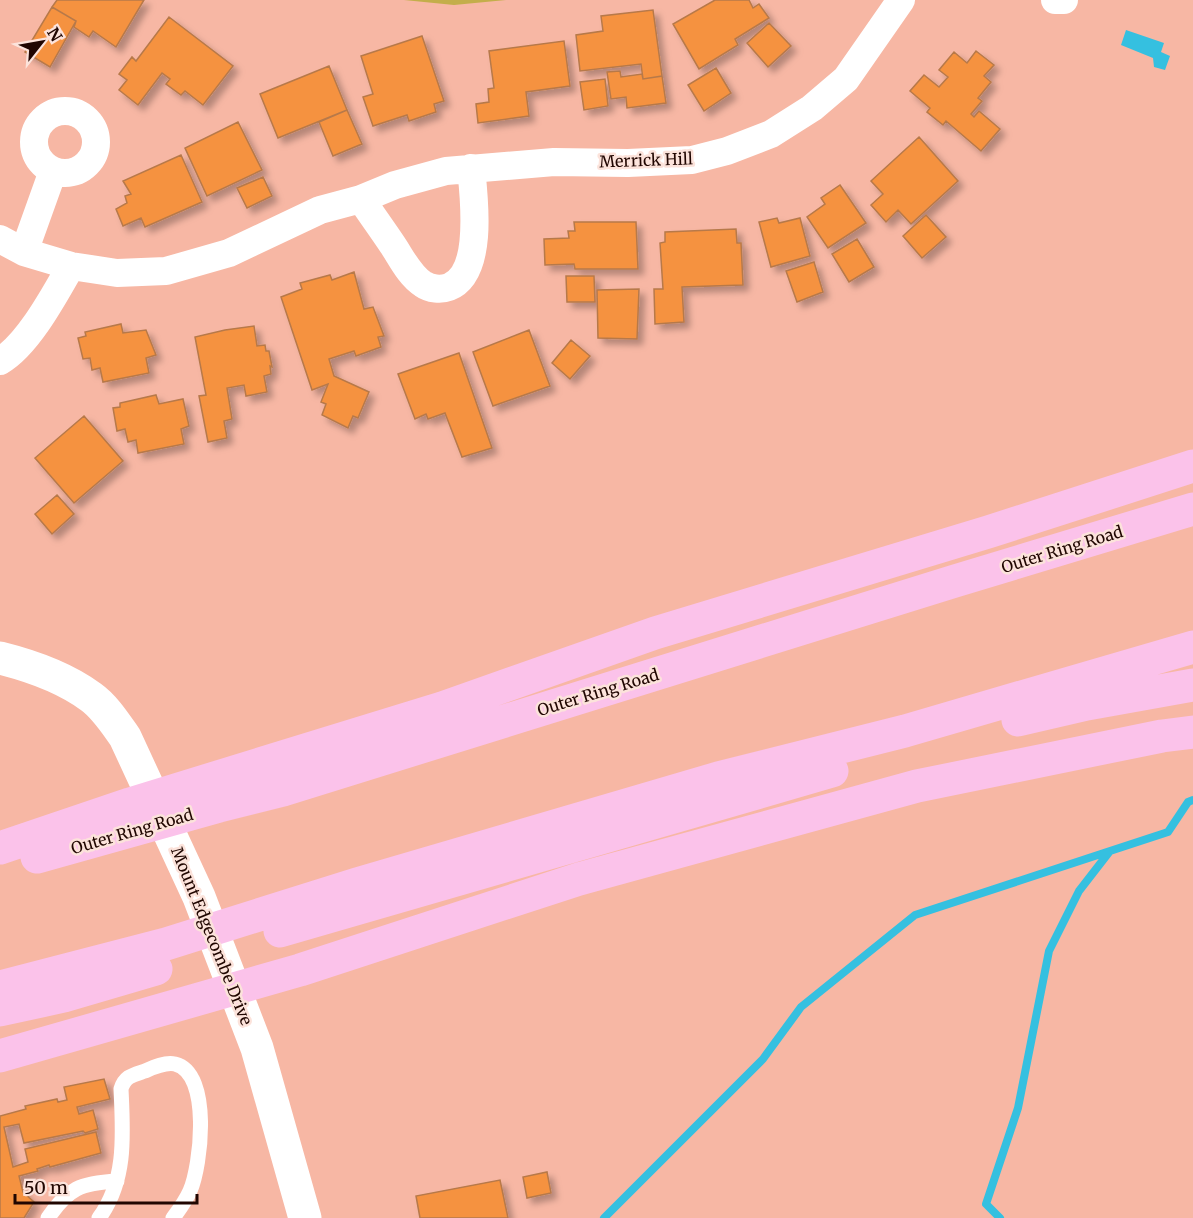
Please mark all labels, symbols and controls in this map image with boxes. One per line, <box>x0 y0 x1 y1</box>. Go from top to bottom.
north arrow <box>12 12 72 72</box>
text: N <box>43 24 67 45</box>
street label: Merrick Hill <box>599 148 693 172</box>
street label: Outer Ring Road <box>999 521 1125 577</box>
street label: Outer Ring Road <box>535 664 661 720</box>
street label: Outer Ring Road <box>69 804 196 858</box>
street label: Mount Edgecombe Drive <box>167 844 257 1028</box>
scale bar <box>15 1167 196 1205</box>
text: 50 m <box>24 1176 68 1199</box>

